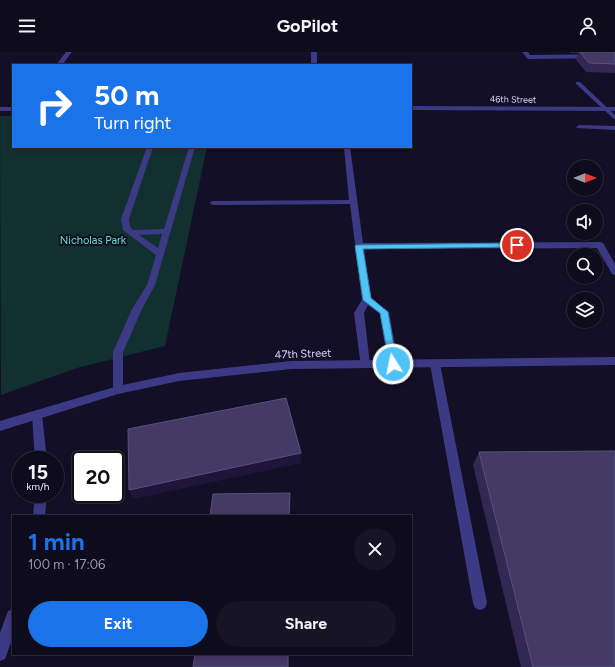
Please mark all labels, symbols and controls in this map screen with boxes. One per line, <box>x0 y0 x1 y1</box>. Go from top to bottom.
icon: menu <box>16 15 38 37</box>
text: GoPilot <box>277 15 338 37</box>
icon: person <box>577 15 599 37</box>
text: 50 m <box>94 78 160 112</box>
icon: right <box>28 80 80 132</box>
street label: 46th Street <box>490 93 537 105</box>
text: Turn right <box>94 112 171 134</box>
north arrow <box>567 160 603 196</box>
map controls <box>567 160 603 328</box>
button: sound <box>567 204 603 240</box>
pin <box>500 228 534 262</box>
park label: Nicholas Park <box>60 234 127 247</box>
icon: arrive <box>506 234 528 256</box>
button: search <box>567 248 603 284</box>
button: layers <box>567 292 603 328</box>
position arrow <box>372 343 414 385</box>
street label: 47th Street <box>275 347 331 361</box>
speed limit sign: 20 <box>72 451 124 503</box>
text: 15 <box>28 460 48 484</box>
text: km/h <box>27 480 49 493</box>
text: 1 min <box>28 527 85 556</box>
button: close <box>354 528 396 570</box>
text: 100 m · 17:06 <box>28 557 105 572</box>
button: Exit <box>28 601 208 647</box>
button: Share <box>216 601 396 647</box>

